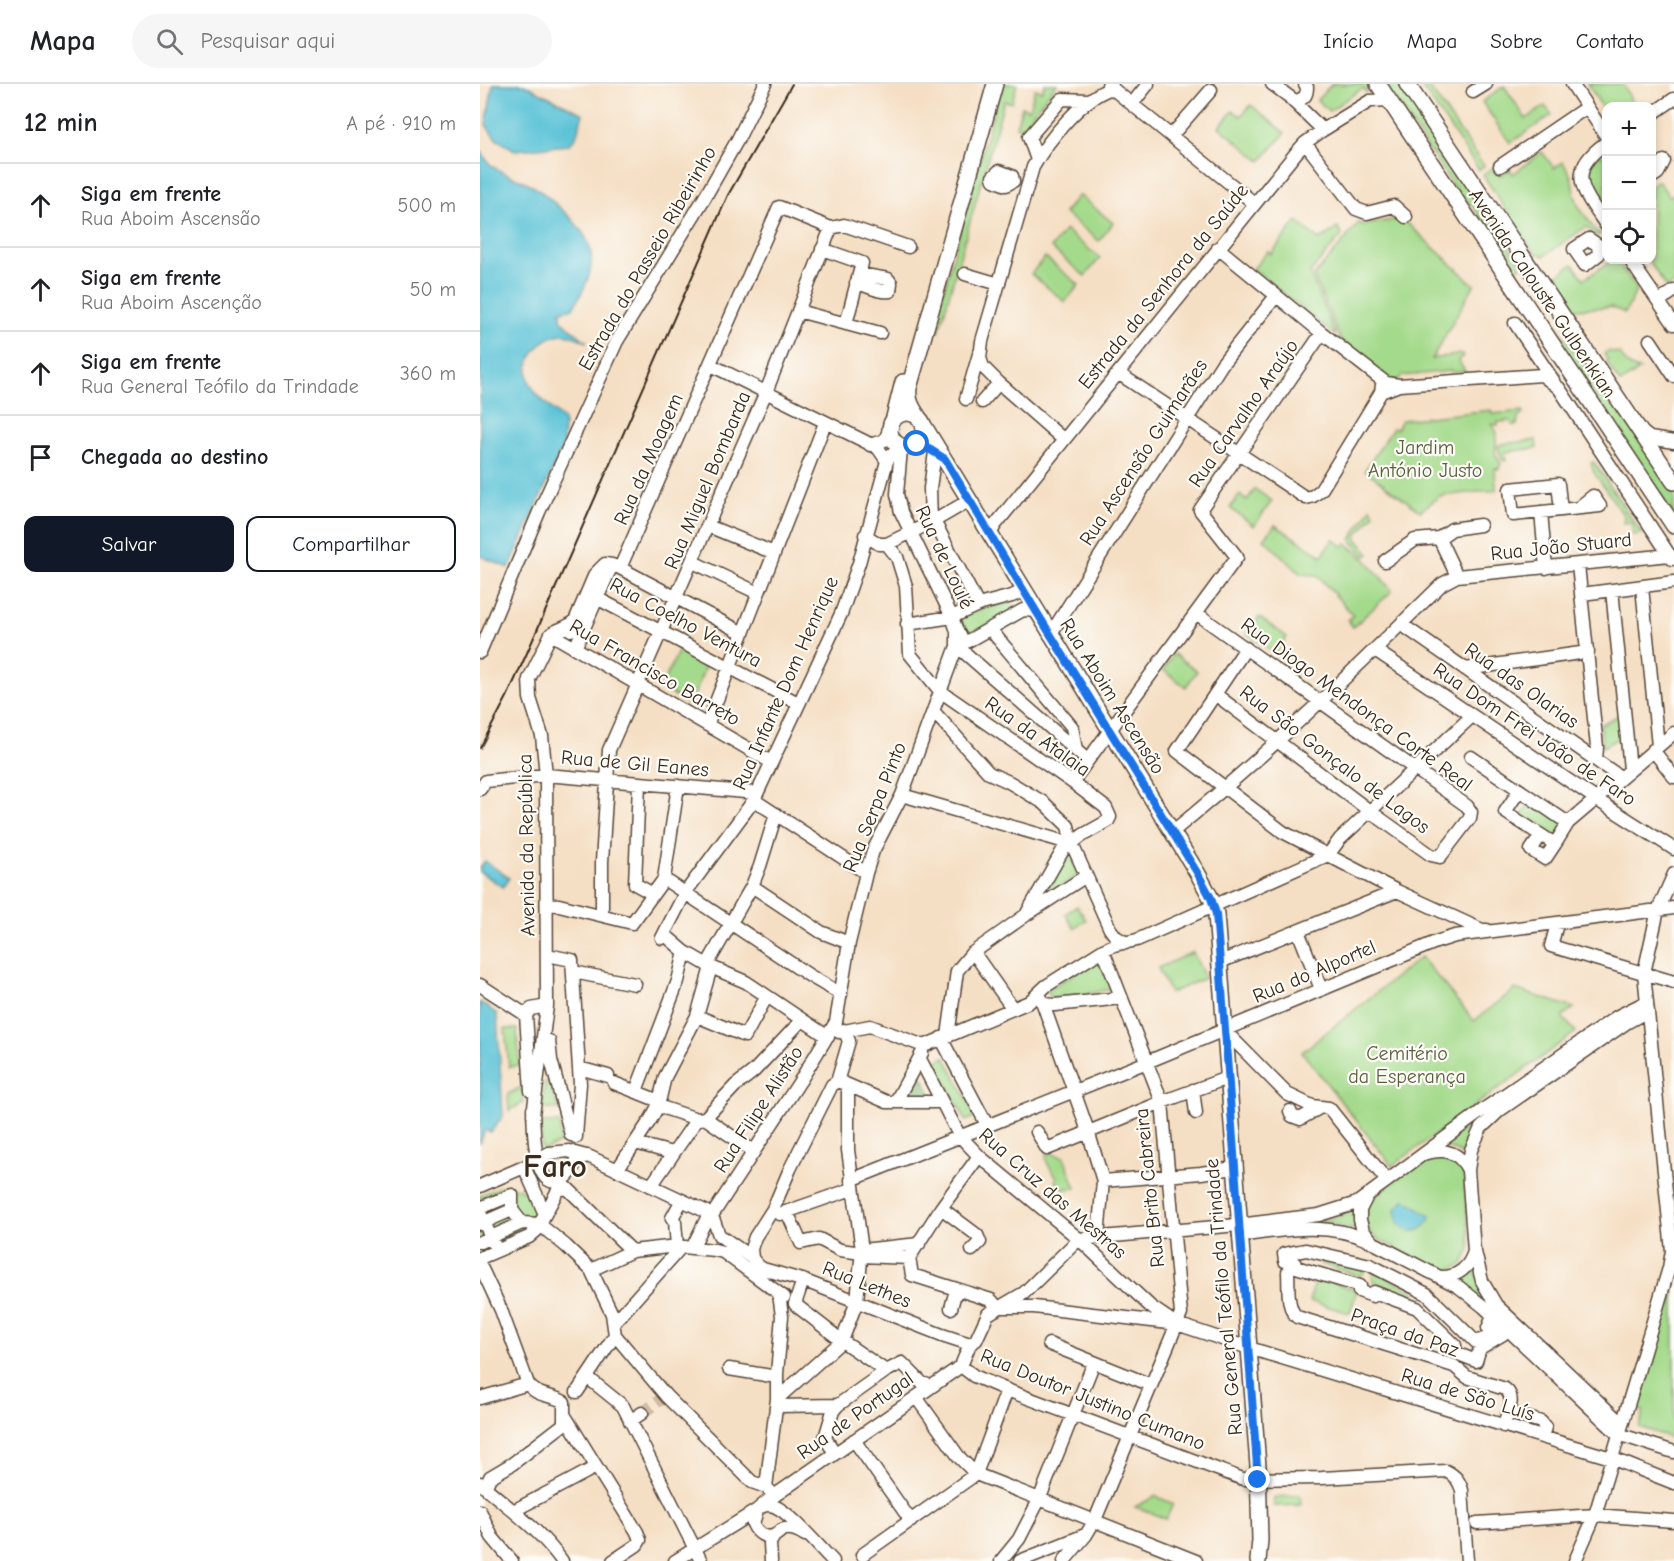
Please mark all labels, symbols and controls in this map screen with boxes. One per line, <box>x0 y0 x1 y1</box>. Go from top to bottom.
search box <box>132 14 552 68</box>
text: Mapa <box>30 25 96 57</box>
icon: search <box>153 25 186 58</box>
text: Pesquisar aqui <box>201 28 335 54</box>
text: Início <box>1323 29 1374 53</box>
text: Mapa <box>1407 29 1457 53</box>
text: Sobre <box>1490 29 1543 53</box>
text: Contato <box>1576 29 1644 53</box>
map controls <box>1602 102 1656 264</box>
button: + <box>1602 102 1656 156</box>
text: 12 min <box>24 108 98 138</box>
text: A pé · 910 m <box>346 112 456 135</box>
street label: Estrada do Passeio Ribeirinho <box>574 142 721 374</box>
button: − <box>1602 156 1656 210</box>
street label: Estrada da Senhora da Saúde <box>1074 179 1253 393</box>
text: Siga em frente <box>81 181 221 207</box>
street label: Avenida Calouste Gulbenkian <box>1464 184 1621 402</box>
icon: ahead <box>24 189 57 222</box>
text: 500 m <box>398 194 456 217</box>
text: Rua Aboim Ascensão <box>81 207 261 230</box>
button: locate <box>1602 210 1656 264</box>
text: Siga em frente <box>81 265 221 291</box>
icon: ahead <box>24 273 57 306</box>
text: 50 m <box>410 278 456 301</box>
text: Rua Aboim Ascenção <box>81 291 262 314</box>
street label: Rua Carvalho Araújo <box>1184 335 1303 492</box>
text: Siga em frente <box>81 349 221 375</box>
street label: Rua Ascensão Guimarães <box>1075 355 1212 550</box>
icon: ahead <box>24 357 57 390</box>
text: 360 m <box>400 362 456 385</box>
text: Rua General Teófilo da Trindade <box>81 375 359 398</box>
street label: Rua Miguel Bombarda <box>660 388 755 573</box>
street label: Rua da Moagem <box>609 390 688 529</box>
route start <box>903 430 929 456</box>
park label: Jardim António Justo <box>1368 436 1482 482</box>
icon: arrive <box>24 441 57 474</box>
text: Chegada ao destino <box>81 444 268 470</box>
street label: Rua de Loulé <box>911 502 978 613</box>
button: Salvar <box>24 516 234 572</box>
button: Compartilhar <box>246 516 456 572</box>
street label: Rua João Stuard <box>1489 528 1633 565</box>
street label: Rua Coelho Ventura <box>606 573 766 672</box>
street label: Rua Infante Dom Henrique <box>728 573 843 794</box>
street label: Rua Diogo Mendonça Corte Real <box>1236 613 1477 796</box>
street label: Rua Francisco Barreto <box>565 614 744 731</box>
street label: Rua Aboim Ascensão <box>1055 614 1170 778</box>
street label: Rua das Olarias <box>1460 638 1583 733</box>
street label: Rua Dom Frei João de Faro <box>1429 658 1640 811</box>
street label: Rua São Gonçalo de Lagos <box>1235 680 1434 838</box>
street label: Rua da Atalaia <box>981 692 1095 781</box>
street label: Rua Serpa Pinto <box>838 739 911 876</box>
street label: Rua de Gil Eanes <box>560 746 710 781</box>
street label: Avenida da República <box>513 754 540 936</box>
street label: Rua do Alportel <box>1249 935 1379 1008</box>
street label: Rua Filipe Alistão <box>709 1042 808 1177</box>
park label: Cemitério da Esperança <box>1348 1042 1466 1088</box>
street label: Rua Brito Cabreira <box>1130 1107 1169 1269</box>
street label: Rua Cruz das Mestras <box>974 1123 1131 1264</box>
district label: Faro <box>523 1148 587 1185</box>
street label: Rua General Teófilo da Trindade <box>1200 1158 1247 1436</box>
street label: Rua Lethes <box>819 1256 915 1313</box>
street label: Praça da Paz <box>1348 1303 1462 1362</box>
street label: Rua Doutor Justino Cumano <box>977 1344 1208 1455</box>
street label: Rua de São Luís <box>1399 1363 1537 1426</box>
street label: Rua de Portugal <box>793 1367 918 1464</box>
route end <box>1244 1466 1270 1492</box>

